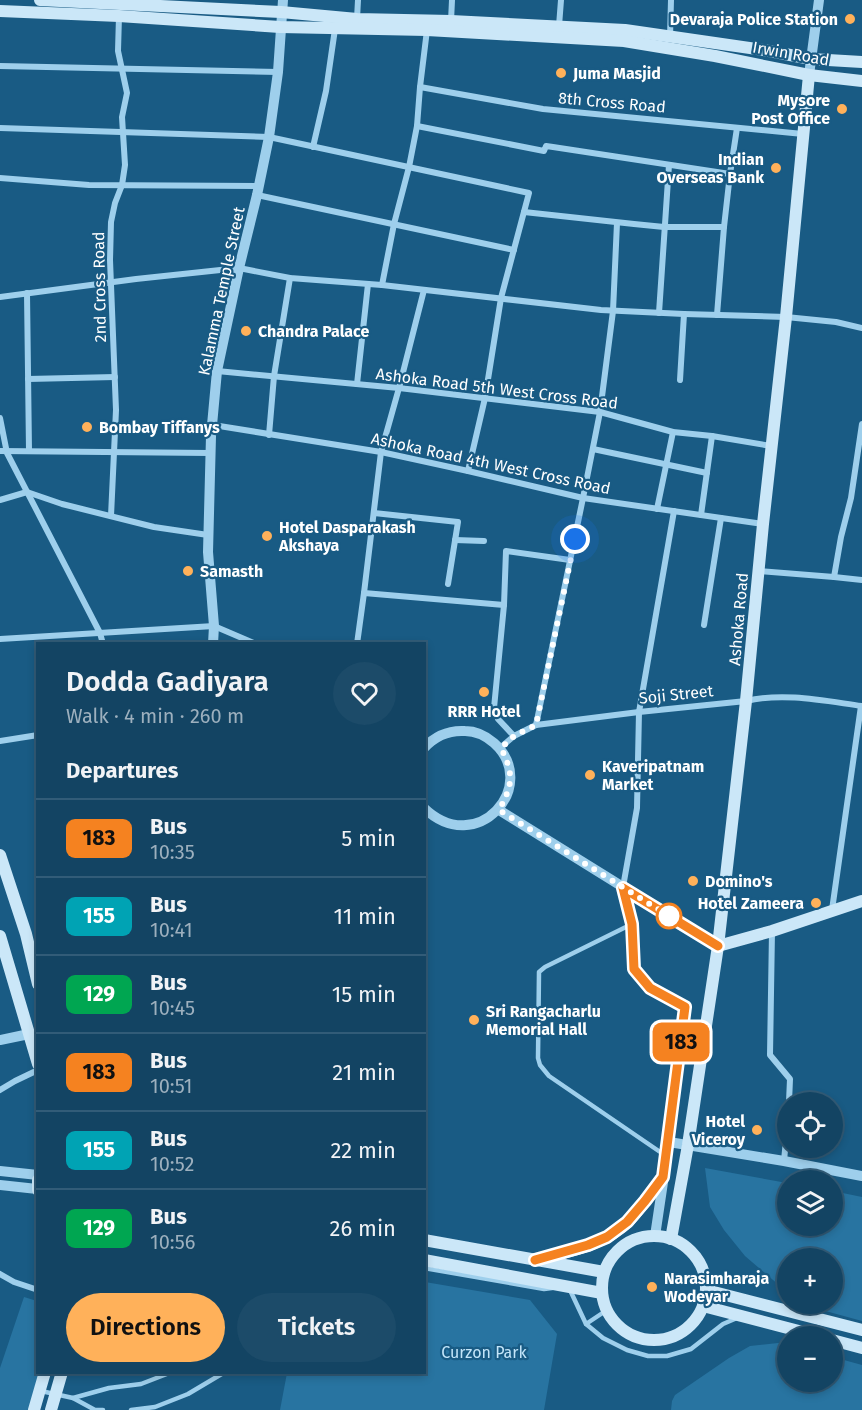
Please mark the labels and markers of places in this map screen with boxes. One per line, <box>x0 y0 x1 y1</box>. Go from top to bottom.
place label: Devaraja Police Station <box>670 10 838 29</box>
marker: Devaraja Police Station <box>843 12 857 26</box>
place label: Juma Masjid <box>572 64 661 83</box>
marker: Juma Masjid <box>554 66 568 80</box>
place label: Mysore Post Office <box>751 91 830 128</box>
marker: Mysore Post Office <box>835 102 849 116</box>
place label: Indian Overseas Bank <box>657 150 764 187</box>
marker: Indian Overseas Bank <box>769 161 783 175</box>
place label: Chandra Palace <box>258 322 369 341</box>
marker: Chandra Palace <box>239 324 253 338</box>
place label: Bombay Tiffanys <box>99 418 220 437</box>
marker: Bombay Tiffanys <box>80 420 94 434</box>
place label: Hotel Dasparakash Akshaya <box>278 518 416 555</box>
marker: Hotel Dasparakash Akshaya <box>260 529 274 543</box>
place label: Samasth <box>200 562 263 581</box>
marker: Samasth <box>181 564 195 578</box>
marker: RRR Hotel <box>477 685 491 699</box>
place label: RRR Hotel <box>448 702 521 721</box>
place label: Kaveripatnam Market <box>602 757 704 794</box>
marker: Kaveripatnam Market <box>583 768 597 782</box>
place label: Domino's <box>705 872 773 891</box>
marker: Domino's <box>686 874 700 888</box>
place label: Hotel Zameera <box>698 894 804 913</box>
marker: Hotel Zameera <box>809 896 823 910</box>
unlabelled marker <box>656 903 682 929</box>
place label: Sri Rangacharlu Memorial Hall <box>486 1002 601 1039</box>
marker: Sri Rangacharlu Memorial Hall <box>467 1013 481 1027</box>
place label: Hotel Viceroy <box>691 1112 746 1149</box>
marker: Hotel Viceroy <box>750 1123 764 1137</box>
place label: Narasimharaja Wodeyar <box>664 1269 770 1306</box>
marker: Narasimharaja Wodeyar <box>645 1280 659 1294</box>

